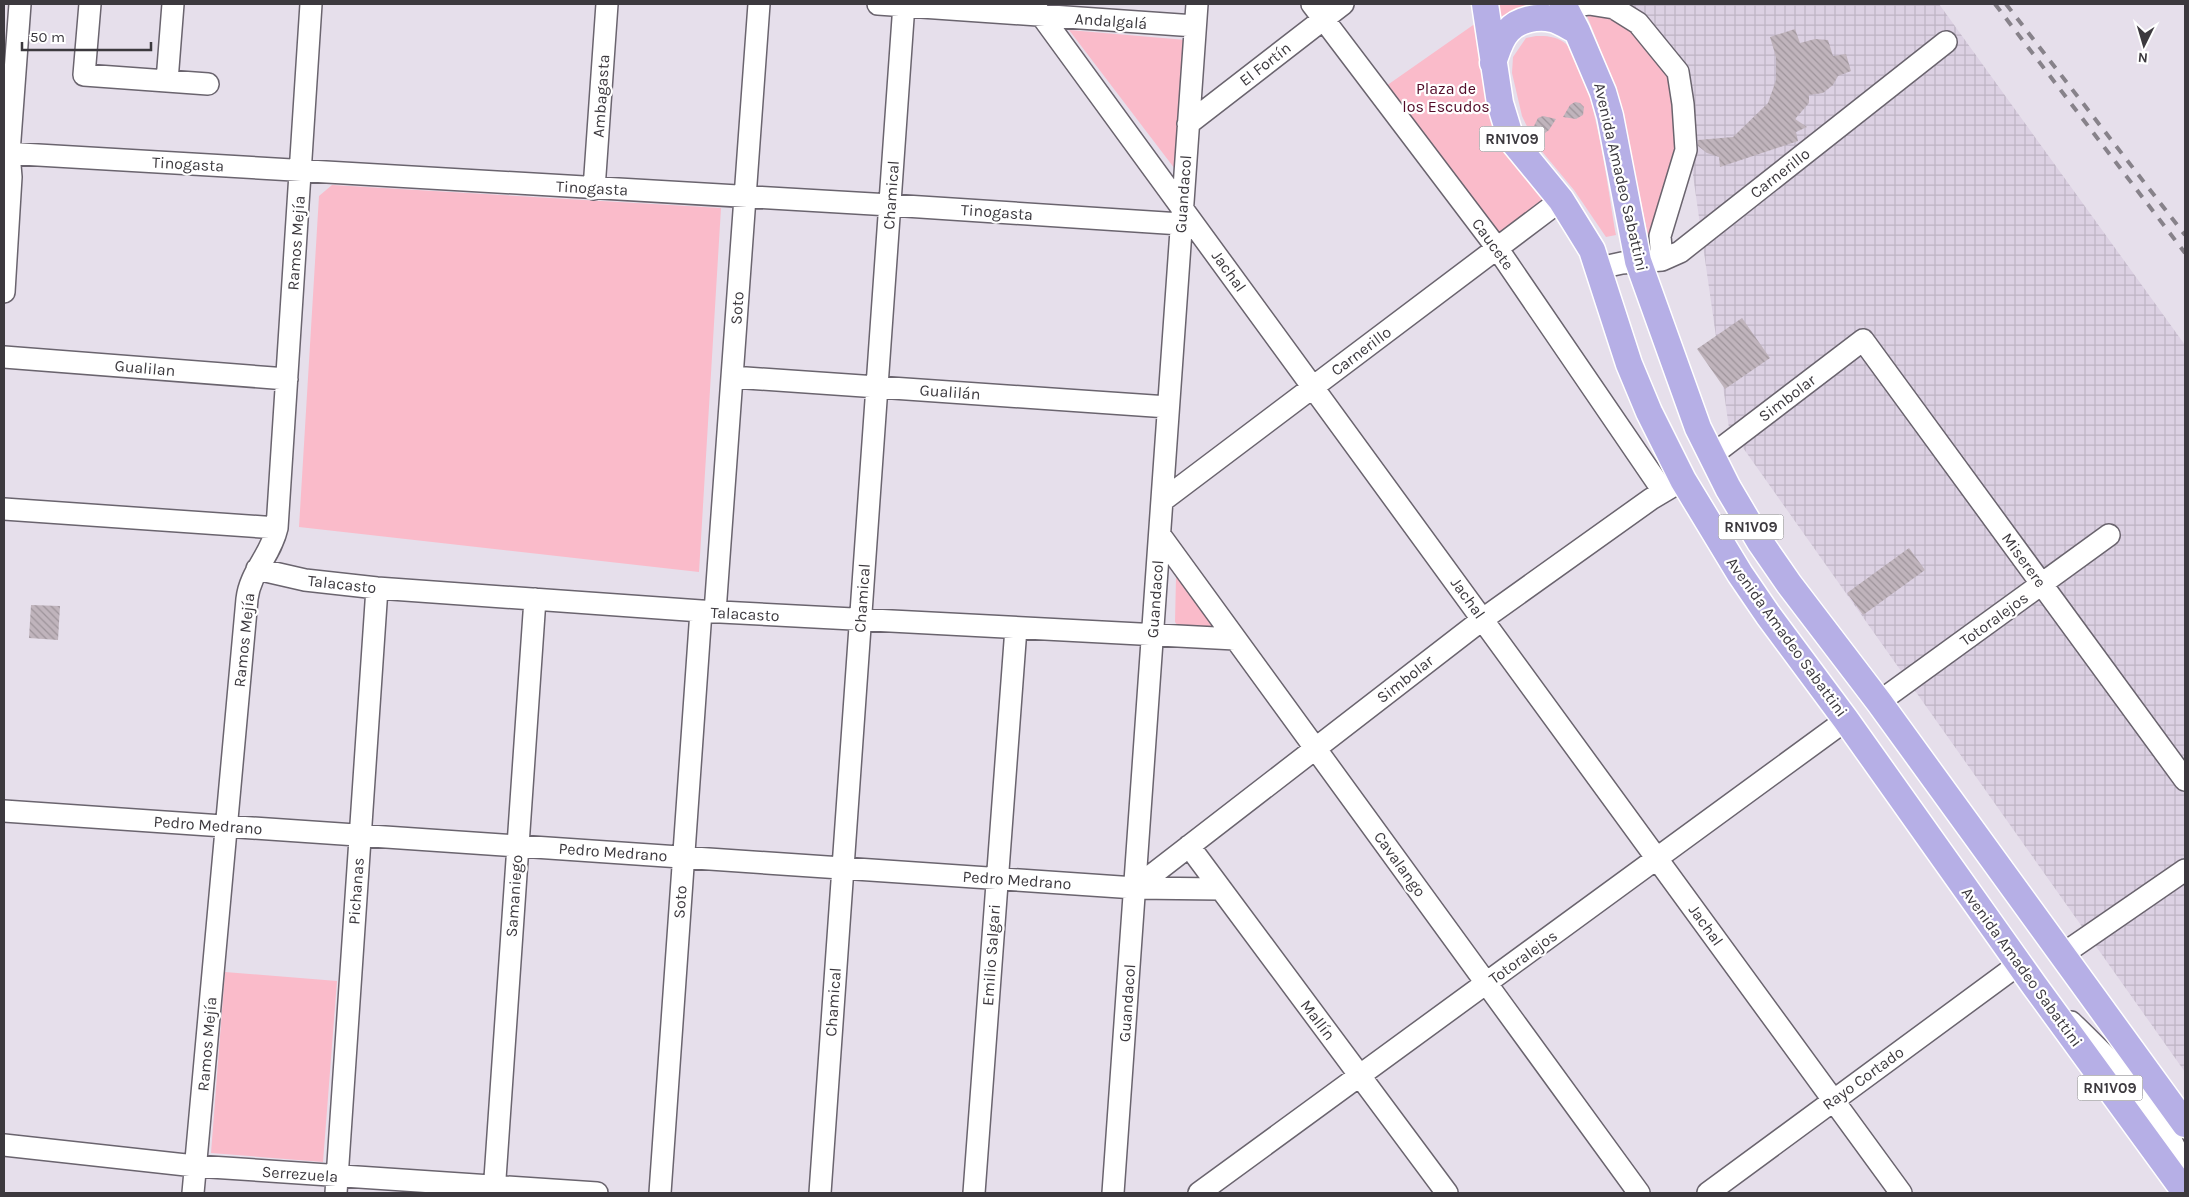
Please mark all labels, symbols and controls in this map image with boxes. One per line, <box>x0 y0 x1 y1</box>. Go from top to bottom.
street label: Andalgalá <box>1074 9 1148 33</box>
scale bar <box>22 20 151 52</box>
north arrow <box>2119 20 2169 70</box>
text: 50 m <box>30 28 65 46</box>
street label: El Fortín <box>1235 38 1295 90</box>
text: N <box>2137 49 2149 66</box>
street label: Ambagasta <box>589 54 613 138</box>
park label: Plaza de los Escudos <box>1402 79 1490 116</box>
street label: Avenida Amadeo Sabattini <box>1590 81 1652 273</box>
road number: RN1V09 <box>1480 126 1544 152</box>
street label: Carnerillo <box>1746 144 1814 202</box>
street label: Tinogasta <box>151 153 225 175</box>
street label: Guandacol <box>1171 154 1195 234</box>
street label: Chamical <box>879 160 903 230</box>
street label: Tinogasta <box>555 177 629 199</box>
street label: Ramos Mejía <box>283 195 309 291</box>
street label: Tinogasta <box>960 200 1034 224</box>
street label: Caucete <box>1468 215 1518 273</box>
street label: Jachal <box>1208 247 1250 295</box>
street label: Soto <box>726 291 748 325</box>
street label: Carnerillo <box>1327 322 1395 380</box>
street label: Gualilan <box>114 356 176 380</box>
street label: Simbolar <box>1755 370 1820 426</box>
street label: Gualilán <box>919 380 981 404</box>
road number: RN1V09 <box>1718 514 1784 540</box>
street label: Miserere <box>1998 529 2050 591</box>
street label: Avenida Amadeo Sabattini <box>1723 553 1851 721</box>
street label: Guandacol <box>1143 559 1167 639</box>
street label: Chamical <box>850 563 874 633</box>
street label: Talacasto <box>307 571 377 597</box>
street label: Jachal <box>1447 574 1489 622</box>
street label: Totoralejos <box>1956 588 2032 650</box>
street label: Ramos Mejía <box>230 592 258 688</box>
street label: Talacasto <box>710 603 780 625</box>
street label: Simbolar <box>1373 651 1437 707</box>
street label: Pedro Medrano <box>153 812 263 838</box>
street label: Cavalango <box>1370 828 1430 900</box>
street label: Pedro Medrano <box>558 839 668 865</box>
street label: Samaniego <box>502 854 526 938</box>
street label: Pichanas <box>344 857 368 925</box>
street label: Pedro Medrano <box>962 867 1072 893</box>
street label: Avenida Amadeo Sabattini <box>1958 883 2086 1051</box>
street label: Soto <box>669 885 691 919</box>
street label: Jachal <box>1685 901 1727 949</box>
street label: Emilio Salgari <box>978 904 1004 1006</box>
street label: Totoralejos <box>1485 926 1561 988</box>
street label: Guandacol <box>1115 963 1139 1043</box>
street label: Chamical <box>821 967 845 1037</box>
street label: Ramos Mejía <box>193 996 221 1092</box>
street label: Mallín <box>1297 996 1339 1044</box>
street label: Rayo Cortado <box>1819 1042 1907 1114</box>
road number: RN1V09 <box>2078 1076 2142 1100</box>
street label: Serrezuela <box>261 1162 339 1186</box>

